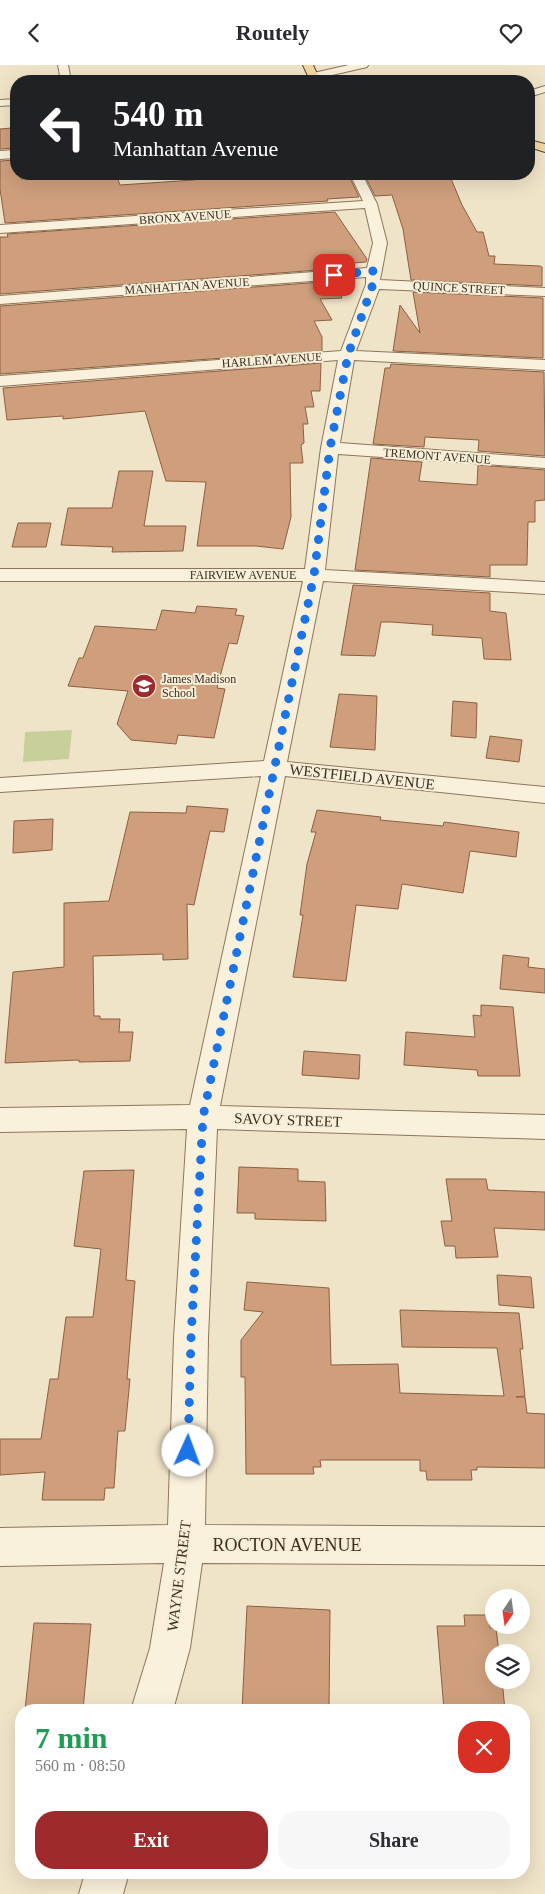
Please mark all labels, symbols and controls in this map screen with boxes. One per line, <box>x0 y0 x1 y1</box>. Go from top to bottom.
icon: back <box>20 19 48 47</box>
icon: heart <box>497 19 525 47</box>
text: Routely <box>236 20 309 45</box>
icon: left <box>30 95 95 160</box>
text: 540 m <box>113 95 203 134</box>
text: Manhattan Avenue <box>113 136 278 161</box>
street label: BRONX AVENUE <box>139 207 231 227</box>
pin <box>313 254 355 296</box>
icon: arrive <box>320 261 348 289</box>
street label: MANHATTAN AVENUE <box>124 275 250 297</box>
street label: QUINCE STREET <box>413 279 506 297</box>
street label: HARLEM AVENUE <box>221 350 323 370</box>
street label: TREMONT AVENUE <box>383 445 491 467</box>
street label: FAIRVIEW AVENUE <box>190 568 296 582</box>
place label: James Madison School <box>162 672 236 700</box>
school or university icon: James Madison School <box>131 673 157 699</box>
street label: WESTFIELD AVENUE <box>289 761 435 793</box>
street label: SAVOY STREET <box>234 1110 342 1130</box>
position arrow <box>161 1424 213 1476</box>
street label: WAYNE STREET <box>164 1520 194 1632</box>
street label: ROCTON AVENUE <box>213 1535 361 1555</box>
north arrow <box>485 1589 530 1634</box>
map controls <box>485 1589 530 1689</box>
button: layers <box>485 1644 530 1689</box>
text: 7 min <box>35 1721 108 1754</box>
button: close <box>458 1721 510 1773</box>
text: 560 m · 08:50 <box>35 1757 125 1774</box>
button: Exit <box>35 1811 268 1869</box>
button: Share <box>278 1811 510 1869</box>

